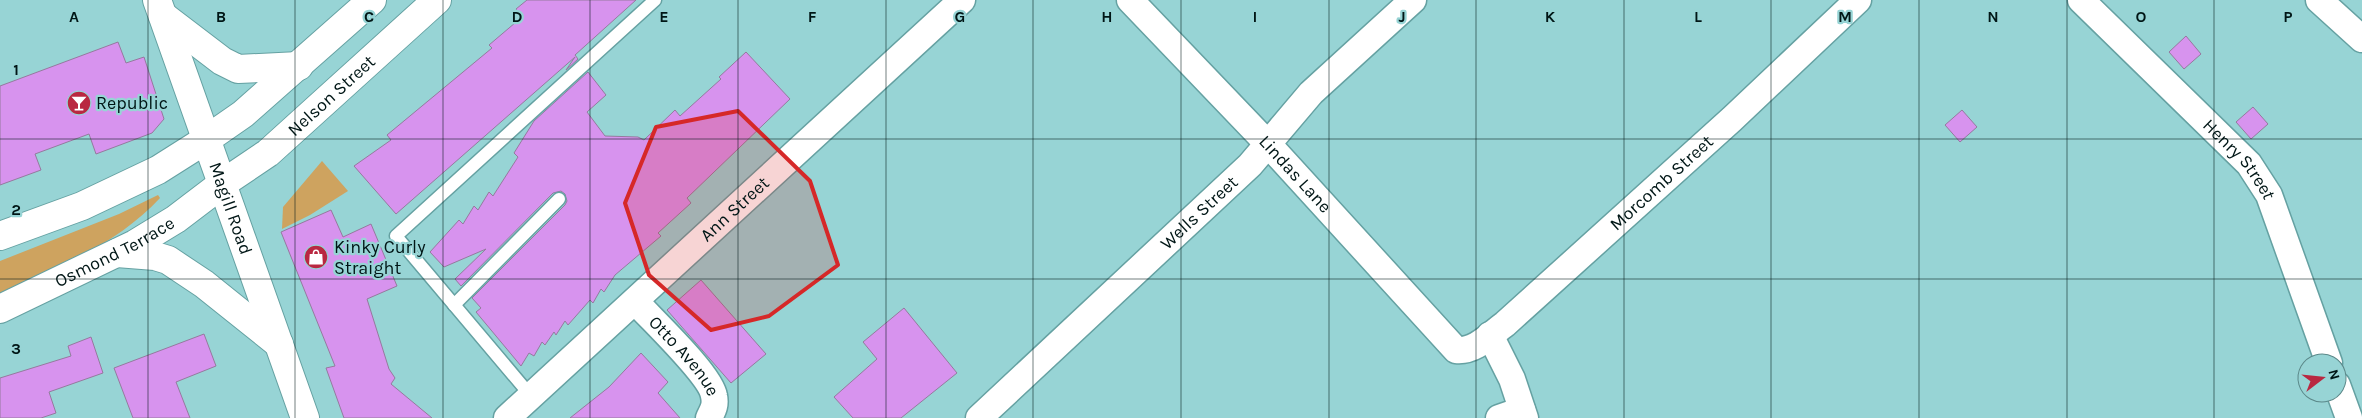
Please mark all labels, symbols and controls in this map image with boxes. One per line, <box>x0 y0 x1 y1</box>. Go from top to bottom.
text: A <box>69 7 79 26</box>
text: B <box>216 7 226 26</box>
text: C <box>364 7 374 26</box>
text: D <box>512 7 523 26</box>
text: E <box>659 7 669 26</box>
text: F <box>808 7 817 26</box>
text: G <box>955 7 965 26</box>
text: H <box>1101 7 1113 26</box>
text: I <box>1253 7 1257 26</box>
text: J <box>1398 7 1406 26</box>
text: K <box>1545 7 1556 26</box>
text: L <box>1694 7 1702 26</box>
text: M <box>1838 7 1852 26</box>
text: N <box>1987 7 1999 26</box>
text: O <box>2136 7 2147 26</box>
text: P <box>2283 7 2293 26</box>
street label: Nelson Street <box>283 50 380 141</box>
text: 1 <box>13 60 19 79</box>
bar icon: Republic <box>66 90 92 116</box>
place label: Republic <box>96 92 168 114</box>
street label: Henry Street <box>2198 114 2281 202</box>
street label: Lindas Lane <box>1254 130 1336 217</box>
street label: Morcomb Street <box>1605 130 1718 235</box>
street label: Magill Road <box>204 159 257 258</box>
street label: Wells Street <box>1156 171 1243 254</box>
street label: Ann Street <box>696 172 774 246</box>
text: 2 <box>11 200 21 219</box>
street label: Osmond Terrace <box>51 212 178 292</box>
place label: Kinky Curly Straight <box>334 236 426 279</box>
shop icon: Kinky Curly Straight <box>303 244 329 270</box>
street label: Otto Avenue <box>644 311 724 399</box>
text: 3 <box>11 339 21 358</box>
north arrow <box>2297 353 2347 403</box>
text: N <box>2324 367 2344 382</box>

